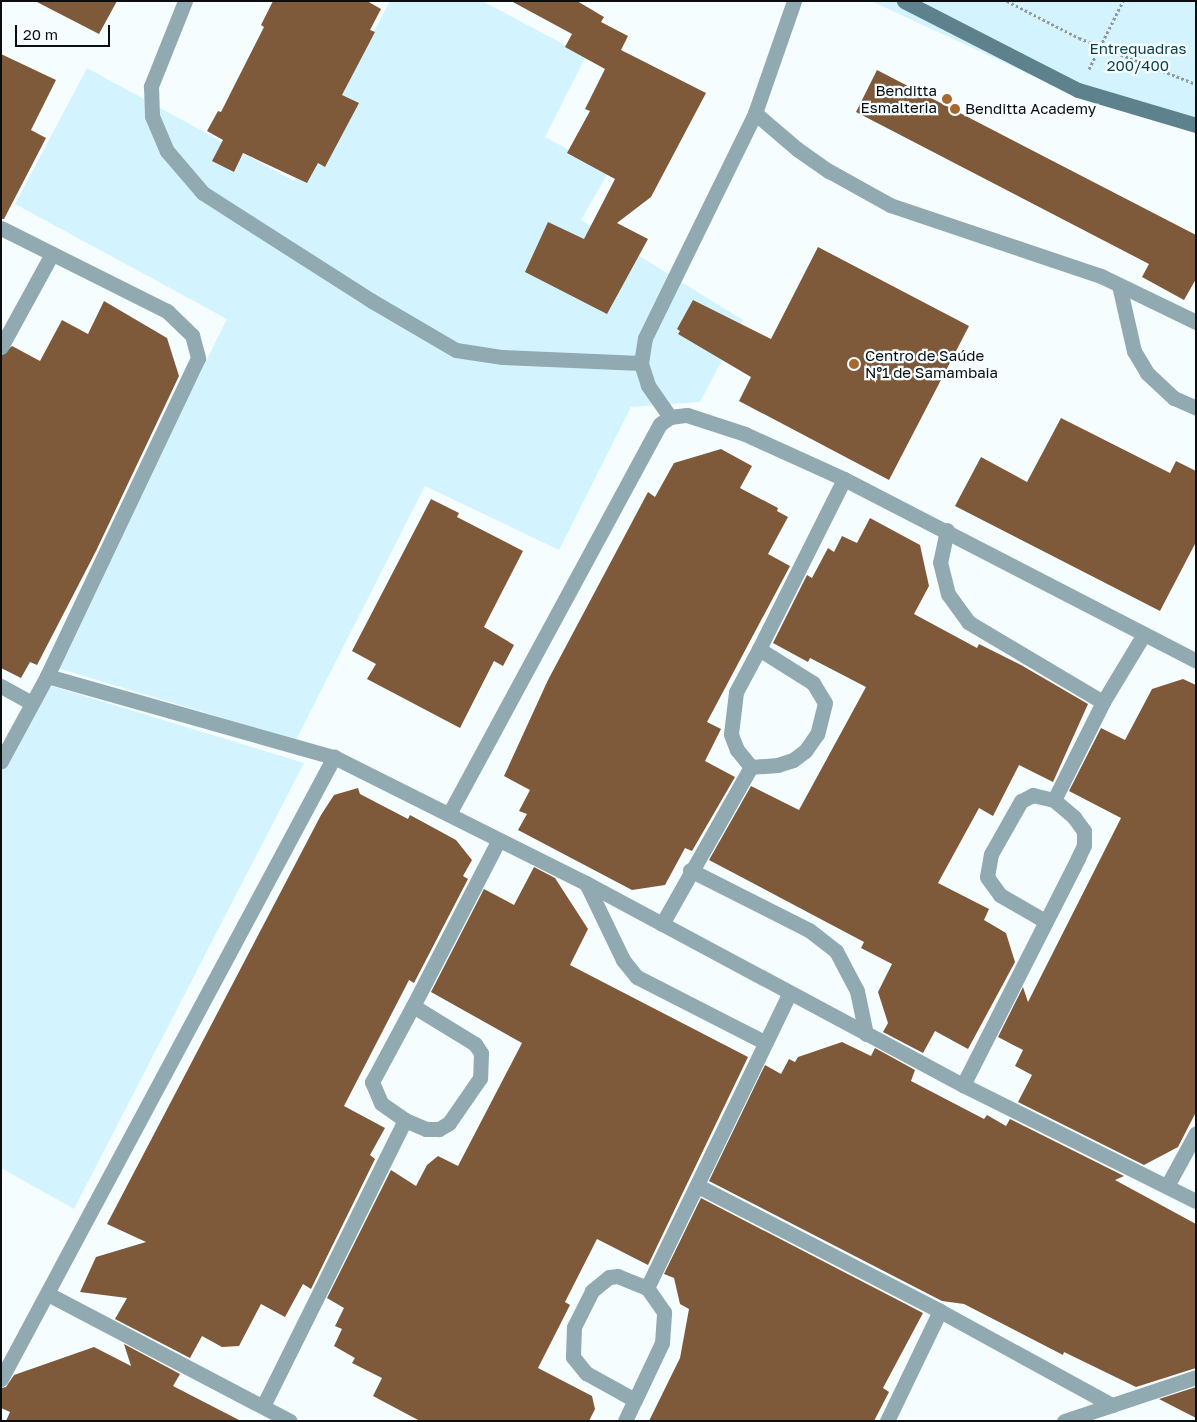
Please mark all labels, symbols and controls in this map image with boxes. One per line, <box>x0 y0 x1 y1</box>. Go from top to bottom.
scale bar <box>18 15 112 47</box>
text: 20 m <box>23 25 58 43</box>
park label: Entrequadras 200/400 <box>1090 39 1186 74</box>
place label: Benditta Esmalteria <box>861 81 937 116</box>
marker: Benditta Esmalteria <box>941 93 953 105</box>
place label: Benditta Academy <box>965 100 1096 118</box>
marker: Benditta Academy <box>949 103 961 115</box>
place label: Centro de Saúde Nº1 de Samambaia <box>865 346 998 381</box>
marker: Centro de Saúde Nº1 de Samambaia <box>847 357 861 371</box>

